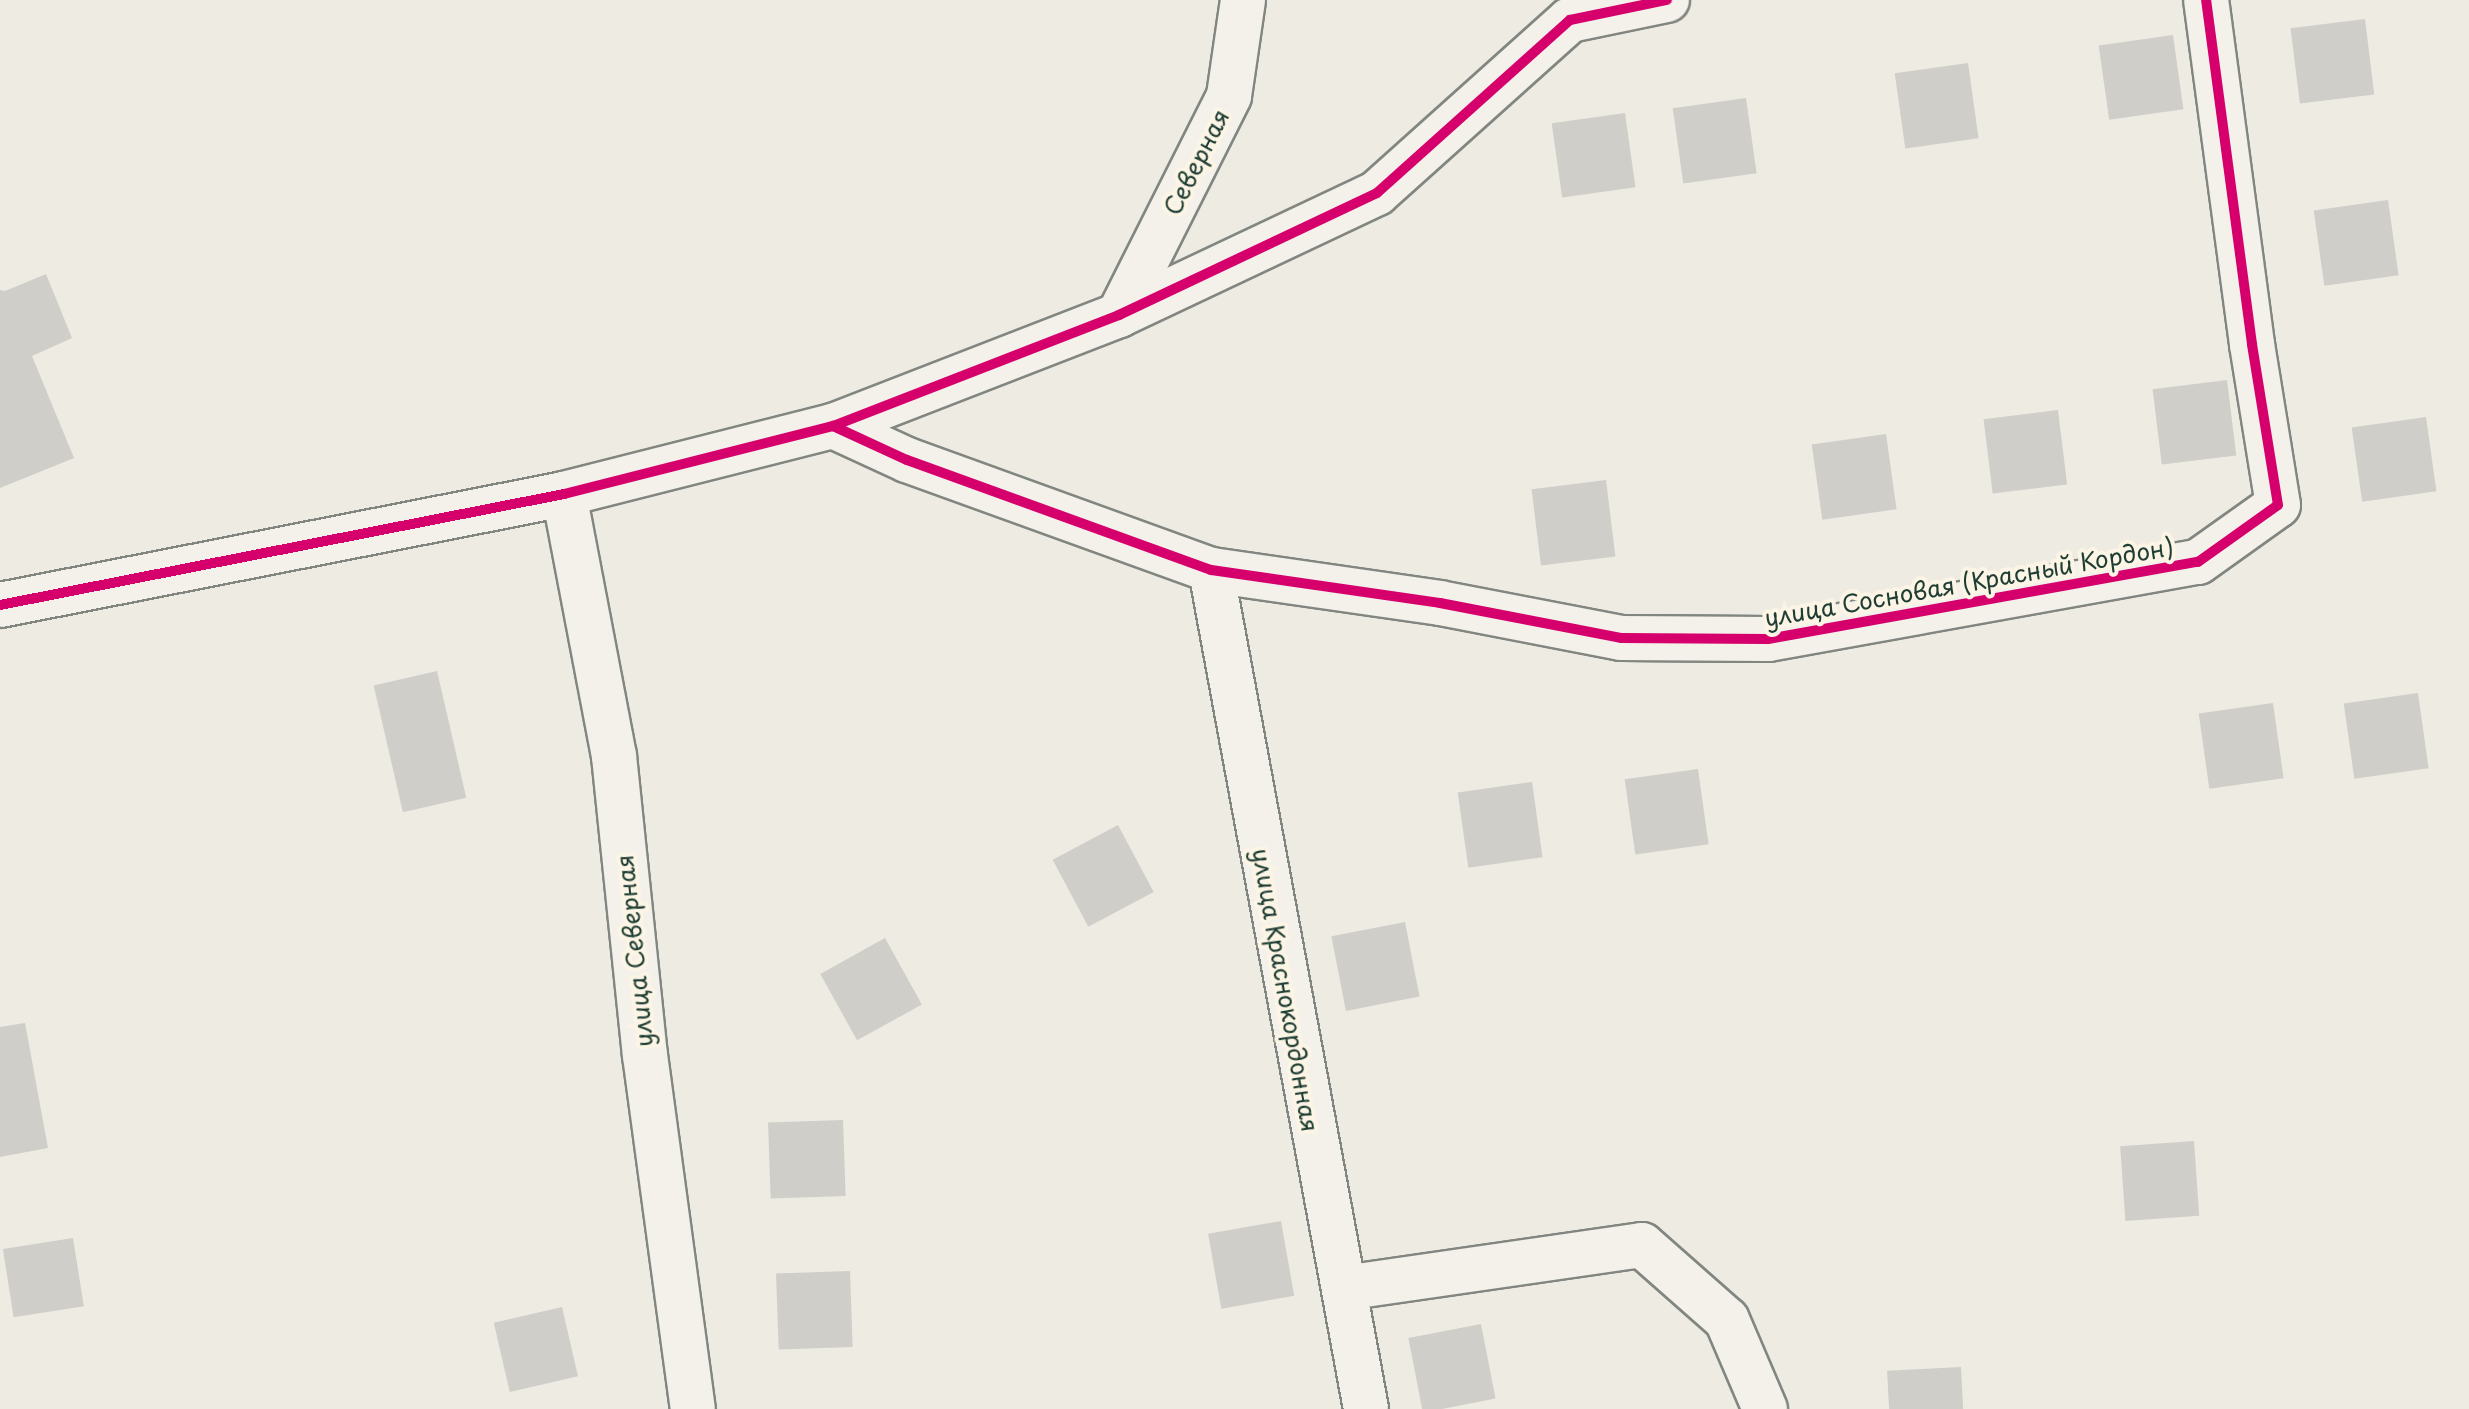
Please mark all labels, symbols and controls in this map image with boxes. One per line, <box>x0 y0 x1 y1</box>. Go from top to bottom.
street label: Северная <box>1157 104 1235 220</box>
street label: улица Сосновая (Красный Кордон) <box>1762 532 2176 632</box>
street label: улица Краснокордонная <box>1247 845 1325 1135</box>
street label: улица Северная <box>610 853 658 1049</box>

